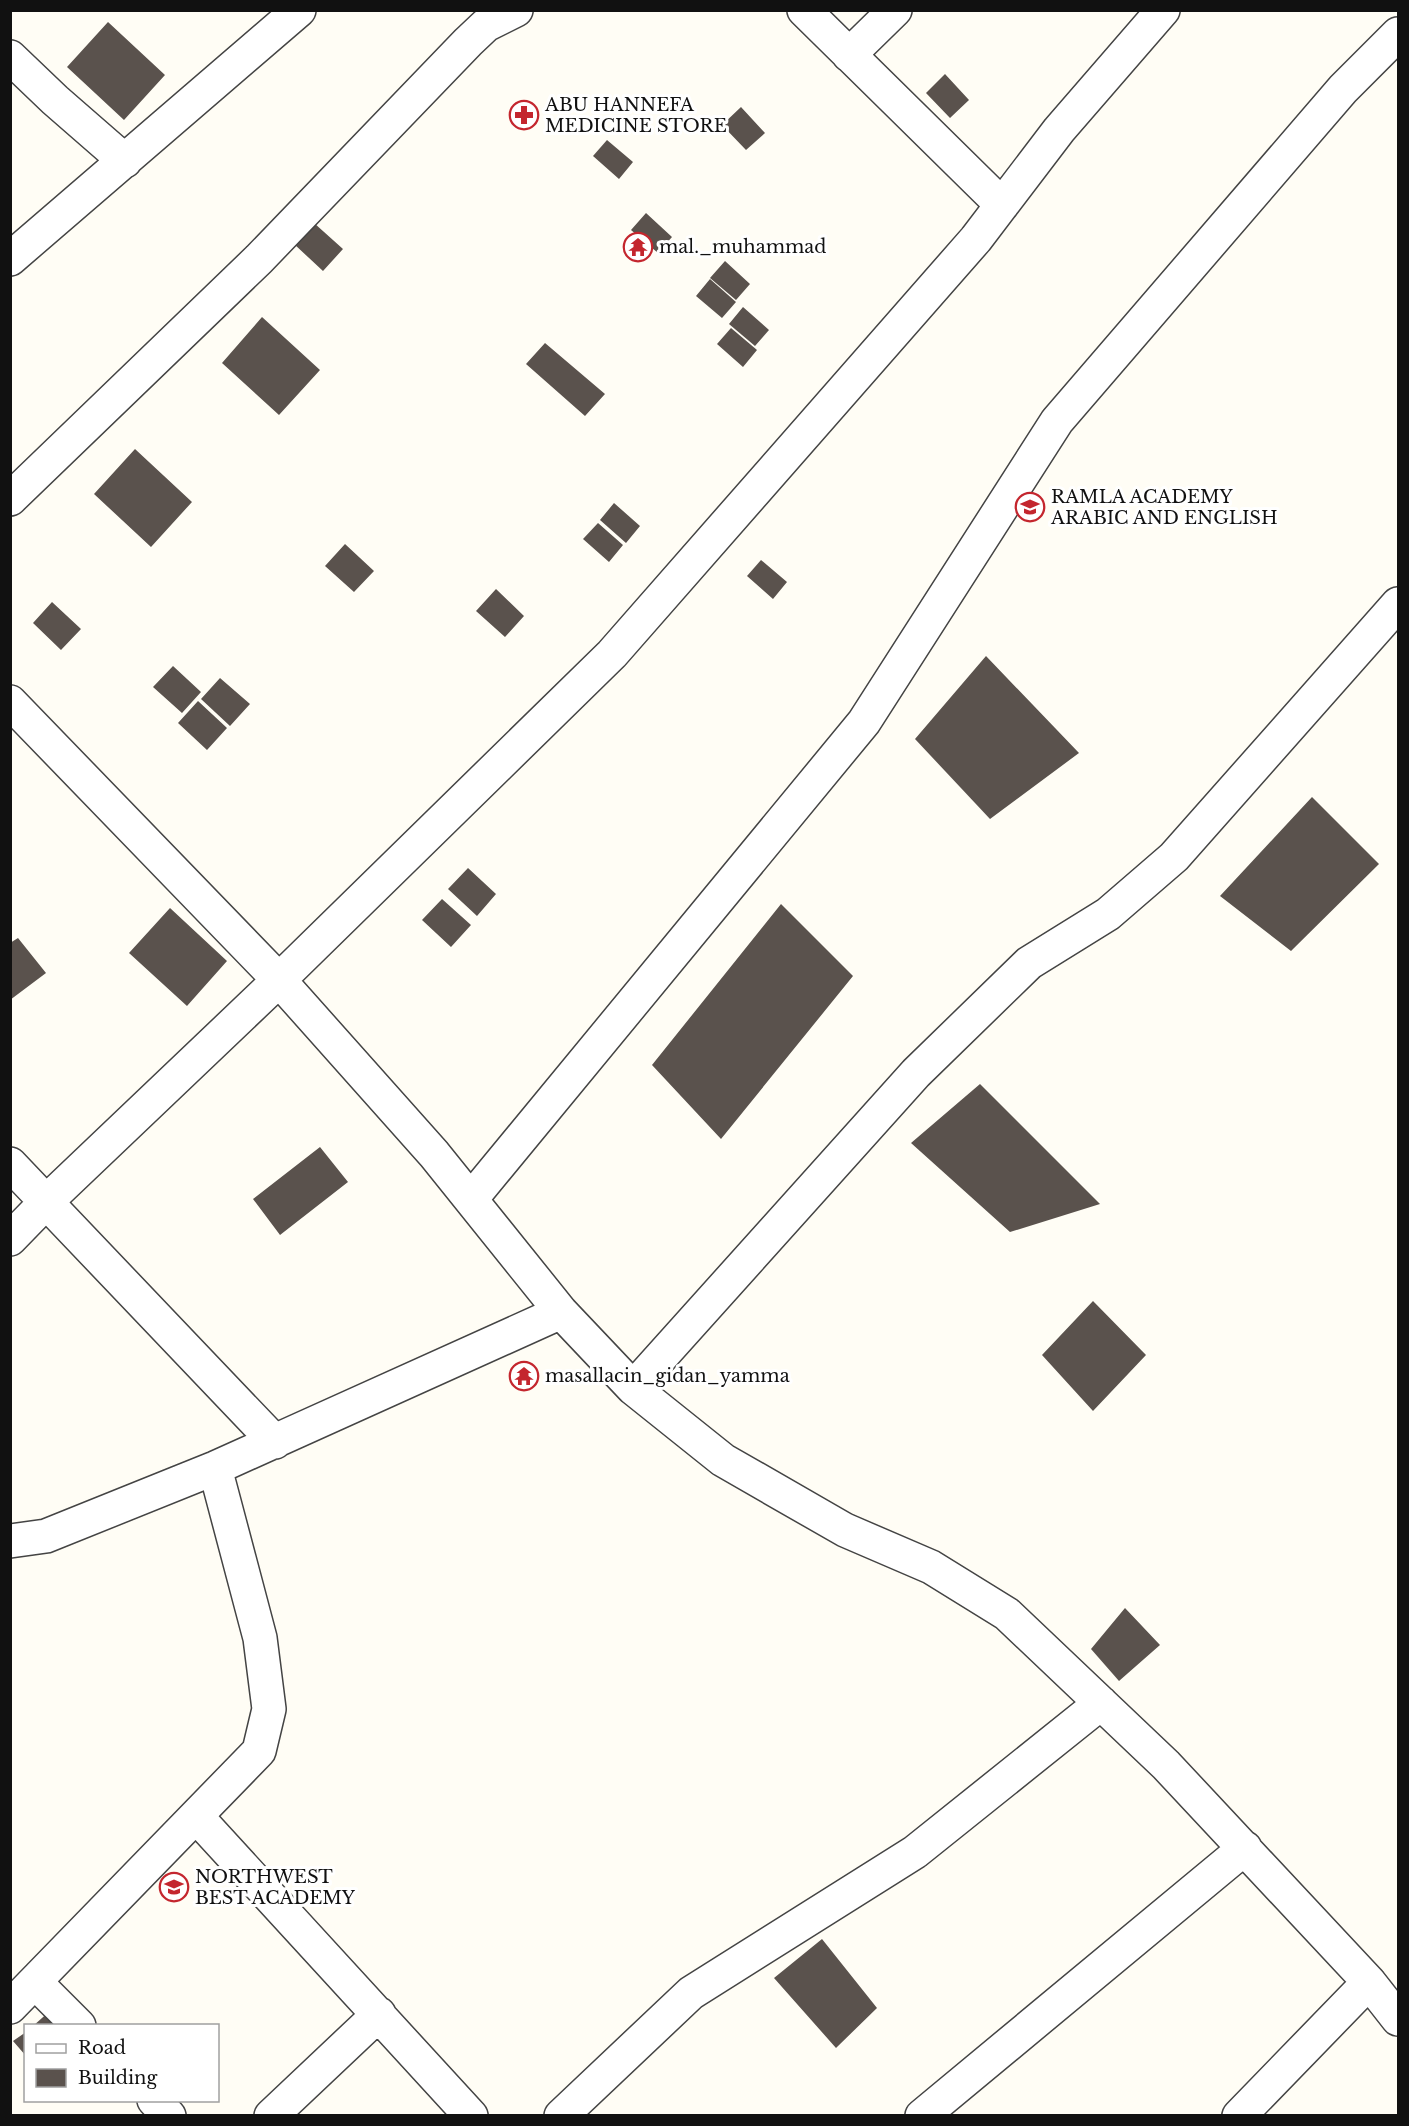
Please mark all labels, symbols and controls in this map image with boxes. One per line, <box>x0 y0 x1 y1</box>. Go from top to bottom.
place label: ABU HANNEFA MEDICINE STORE <box>544 94 727 137</box>
pharmacy icon: ABU HANNEFA MEDICINE STORE <box>508 99 540 131</box>
temple icon: mal._muhammad <box>622 231 654 263</box>
place label: mal._muhammad <box>659 236 826 258</box>
place label: RAMLA ACADEMY ARABIC AND ENGLISH <box>1050 486 1278 529</box>
school or university icon: RAMLA ACADEMY ARABIC AND ENGLISH <box>1014 491 1046 523</box>
temple icon: masallacin_gidan_yamma <box>508 1360 540 1392</box>
place label: masallacin_gidan_yamma <box>545 1365 790 1387</box>
place label: NORTHWEST BEST ACADEMY <box>195 1866 356 1909</box>
school or university icon: NORTHWEST BEST ACADEMY <box>158 1871 190 1903</box>
legend <box>24 2024 219 2102</box>
text: Road <box>78 2037 126 2059</box>
text: Building <box>78 2067 157 2089</box>

